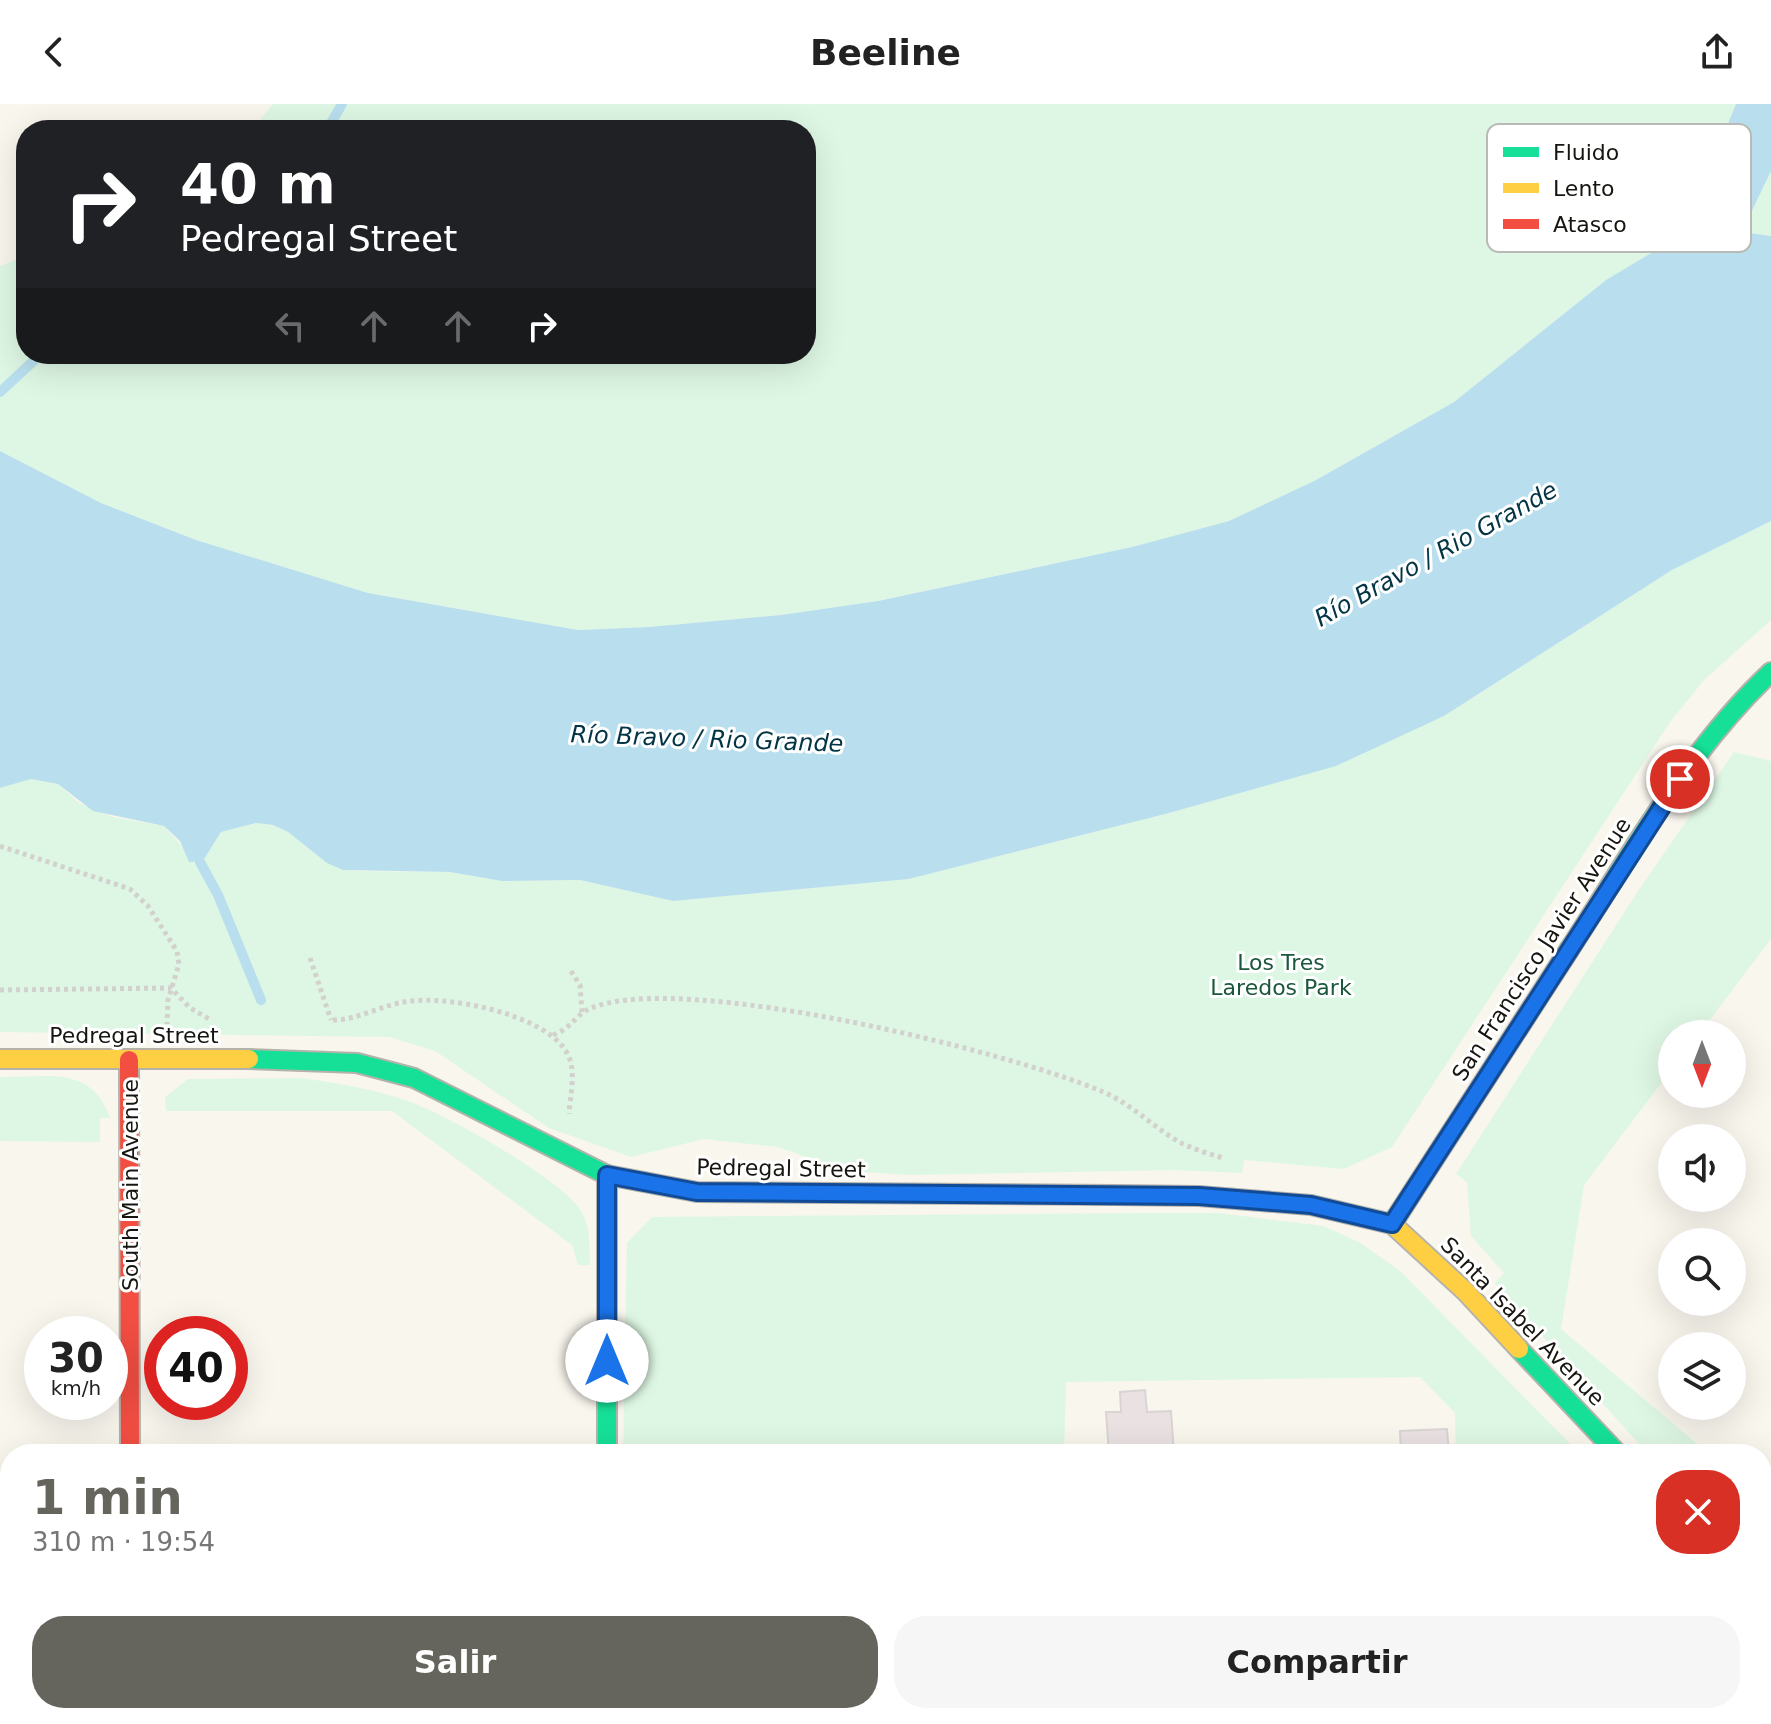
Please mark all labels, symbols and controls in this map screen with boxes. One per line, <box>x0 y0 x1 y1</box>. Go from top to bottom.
icon: back <box>32 30 76 74</box>
icon: share <box>1695 30 1739 74</box>
text: Beeline <box>810 32 961 73</box>
legend <box>1487 124 1751 252</box>
text: Fluido <box>1553 140 1619 165</box>
text: 40 m <box>180 151 336 216</box>
icon: right <box>48 152 152 256</box>
text: Lento <box>1553 176 1614 201</box>
text: Atasco <box>1553 212 1627 237</box>
text: Pedregal Street <box>180 218 457 259</box>
icon: left <box>268 304 312 348</box>
icon: ahead <box>352 304 396 348</box>
icon: ahead <box>436 304 480 348</box>
icon: right <box>520 304 564 348</box>
water label: Río Bravo / Rio Grande <box>1310 476 1562 632</box>
water label: Río Bravo / Rio Grande <box>570 720 844 758</box>
pin <box>1646 745 1714 813</box>
icon: arrive <box>1658 757 1702 801</box>
street label: San Francisco Javier Avenue <box>1447 813 1636 1085</box>
park label: Los Tres Laredos Park <box>1210 950 1352 1000</box>
north arrow <box>1658 1020 1746 1108</box>
map controls <box>1658 1020 1746 1420</box>
street label: Pedregal Street <box>49 1023 219 1048</box>
street label: South Main Avenue <box>118 1079 143 1291</box>
button: sound <box>1658 1124 1746 1212</box>
street label: Pedregal Street <box>696 1155 866 1182</box>
button: search <box>1658 1228 1746 1316</box>
street label: Santa Isabel Avenue <box>1436 1232 1610 1411</box>
speed limit sign: 40 <box>144 1316 248 1420</box>
position arrow <box>565 1319 649 1403</box>
button: layers <box>1658 1332 1746 1420</box>
text: 30 <box>48 1335 104 1381</box>
text: km/h <box>51 1376 101 1400</box>
text: 1 min <box>32 1469 183 1525</box>
button: close <box>1656 1470 1740 1554</box>
text: 310 m · 19:54 <box>32 1527 215 1557</box>
button: Salir <box>32 1616 878 1708</box>
button: Compartir <box>894 1616 1740 1708</box>

